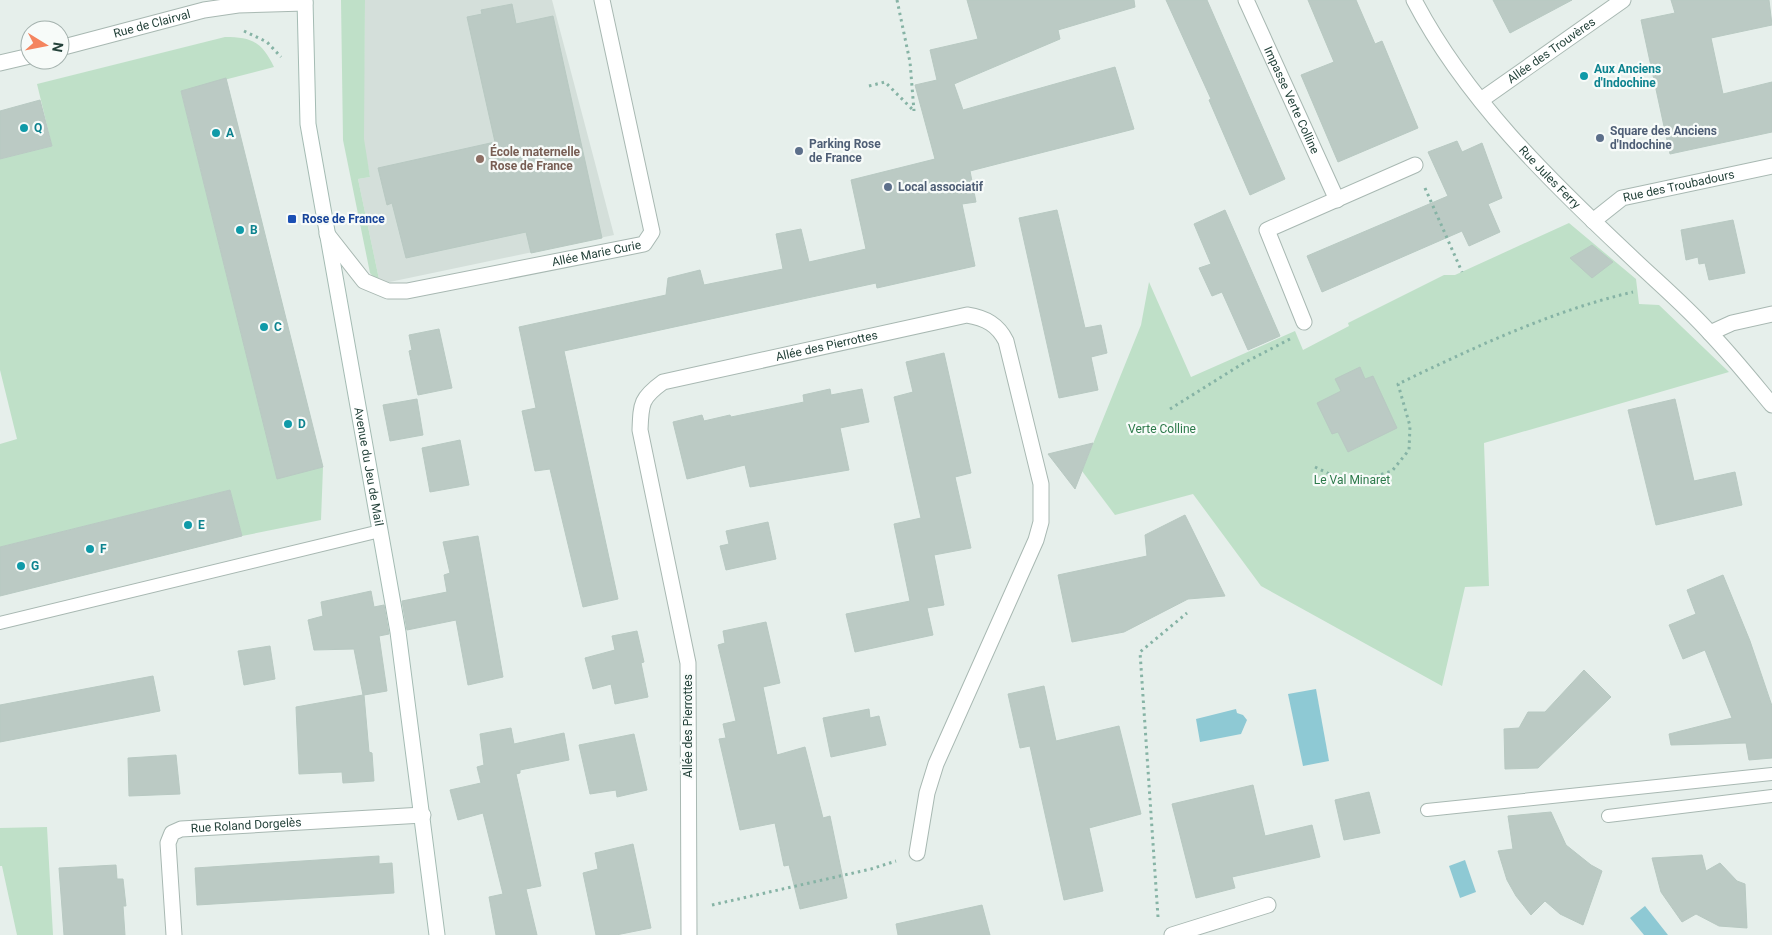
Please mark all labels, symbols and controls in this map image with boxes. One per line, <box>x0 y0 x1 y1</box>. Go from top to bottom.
street label: Rue de Clairval <box>112 7 192 41</box>
street label: Allée des Trouvères <box>1505 15 1598 86</box>
north arrow <box>20 20 70 70</box>
text: N <box>49 41 67 54</box>
street label: Impasse Verte Colline <box>1261 44 1322 156</box>
place label: Aux Anciens d'Indochine <box>1594 62 1661 90</box>
marker: Aux Anciens d'Indochine <box>1578 70 1590 82</box>
place label: Q <box>34 121 42 135</box>
marker: Q <box>18 122 30 134</box>
place label: Square des Anciens d'Indochine <box>1610 124 1717 152</box>
place label: A <box>226 126 235 140</box>
marker: A <box>210 127 222 139</box>
marker: Square des Anciens d'Indochine <box>1594 132 1606 144</box>
place label: Parking Rose de France <box>809 137 881 165</box>
street label: Rue Jules Ferry <box>1516 143 1583 212</box>
place label: École maternelle Rose de France <box>490 144 581 173</box>
marker: Parking Rose de France <box>793 145 805 157</box>
marker: École maternelle Rose de France <box>474 153 486 165</box>
street label: Rue des Troubadours <box>1622 167 1736 205</box>
place label: Local associatif <box>898 180 984 194</box>
marker: Local associatif <box>882 181 894 193</box>
place label: Rose de France <box>302 212 385 226</box>
marker: Rose de France <box>286 213 298 225</box>
place label: B <box>250 223 258 237</box>
marker: B <box>234 224 246 236</box>
street label: Allée Marie Curie <box>551 238 642 269</box>
place label: C <box>274 320 282 334</box>
marker: C <box>258 321 270 333</box>
street label: Allée des Pierrottes <box>774 328 879 364</box>
street label: Avenue du Jeu de Mail <box>351 406 386 527</box>
place label: D <box>298 417 306 431</box>
marker: D <box>282 418 294 430</box>
park label: Verte Colline <box>1128 422 1196 436</box>
park label: Le Val Minaret <box>1314 473 1390 487</box>
place label: E <box>198 518 205 532</box>
marker: E <box>182 519 194 531</box>
place label: F <box>100 542 107 556</box>
marker: F <box>84 543 96 555</box>
place label: G <box>31 559 39 573</box>
marker: G <box>15 560 27 572</box>
street label: Allée des Pierrottes <box>681 674 695 778</box>
street label: Rue Roland Dorgelès <box>190 815 302 835</box>

